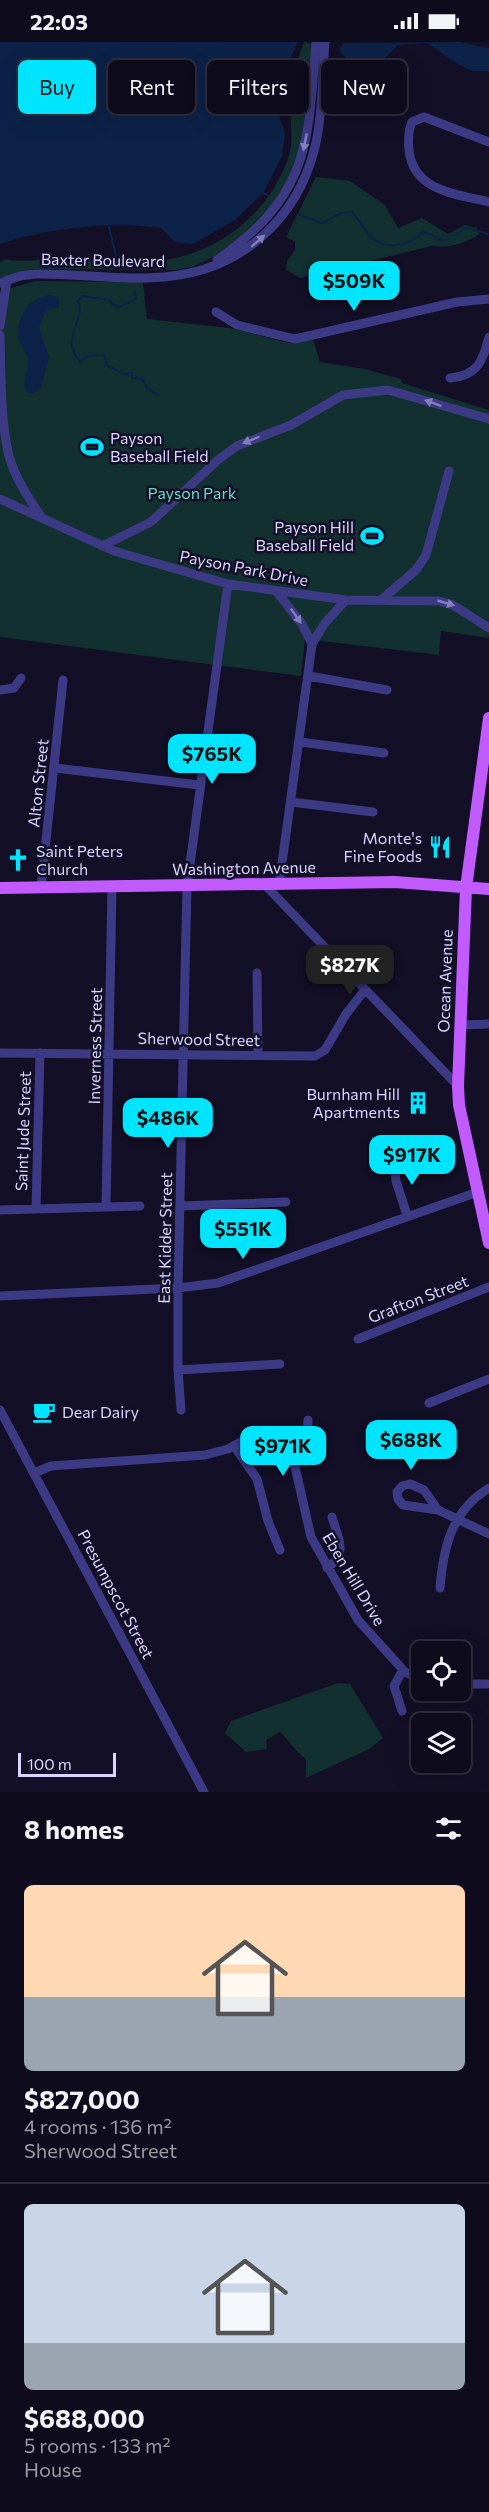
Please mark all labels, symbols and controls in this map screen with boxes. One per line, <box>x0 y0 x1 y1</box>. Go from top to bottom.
text: 22:03 <box>30 8 88 35</box>
chip: Buy <box>18 60 96 114</box>
chip: Rent <box>108 60 195 114</box>
chip: Filters <box>207 60 309 114</box>
chip: New <box>321 60 407 114</box>
one-way arrow <box>300 133 309 152</box>
one-way arrow <box>250 235 265 248</box>
street label: Baxter Boulevard <box>41 249 165 270</box>
pin: $509K <box>312 261 396 312</box>
text: $509K <box>323 268 385 292</box>
one-way arrow <box>424 397 442 407</box>
place label: Payson Baseball Field <box>110 428 208 465</box>
sports icon: Payson Baseball Field <box>79 434 105 460</box>
one-way arrow <box>242 435 260 445</box>
park label: Payson Park <box>148 483 237 502</box>
place label: Payson Hill Baseball Field <box>256 517 354 554</box>
sports icon: Payson Hill Baseball Field <box>359 523 385 549</box>
street label: Payson Park Drive <box>178 546 310 589</box>
one-way arrow <box>437 599 455 608</box>
one-way arrow <box>290 608 302 624</box>
pin: $765K <box>170 734 254 785</box>
street label: Alton Street <box>23 737 52 828</box>
text: $765K <box>182 741 242 765</box>
place label: Monte's Fine Foods <box>344 828 422 865</box>
restaurant icon: Monte's Fine Foods <box>427 834 453 860</box>
place label: Saint Peters Church <box>36 841 123 878</box>
church icon: Saint Peters Church <box>5 847 31 873</box>
street label: Washington Avenue <box>172 857 316 878</box>
street label: Ocean Avenue <box>433 929 456 1033</box>
pin: $827K <box>308 945 392 996</box>
text: $827K <box>320 952 380 976</box>
street label: Inverness Street <box>84 987 105 1104</box>
street label: Sherwood Street <box>138 1028 261 1049</box>
street label: Saint Jude Street <box>11 1070 34 1191</box>
place label: Burnham Hill Apartments <box>306 1084 400 1121</box>
building icon: Burnham Hill Apartments <box>405 1090 431 1116</box>
pin: $486K <box>126 1098 210 1149</box>
text: $486K <box>137 1105 199 1129</box>
pin: $917K <box>370 1135 454 1186</box>
text: $917K <box>383 1142 441 1166</box>
street label: East Kidder Street <box>154 1172 175 1304</box>
pin: $551K <box>201 1209 285 1260</box>
text: $551K <box>214 1216 272 1240</box>
street label: Grafton Street <box>365 1270 471 1326</box>
cafe icon: Dear Dairy <box>31 1399 57 1425</box>
place label: Dear Dairy <box>62 1402 139 1421</box>
pin: $688K <box>369 1420 453 1471</box>
pin: $971K <box>241 1426 325 1477</box>
text: $688K <box>380 1427 442 1451</box>
text: $971K <box>254 1433 312 1457</box>
street label: Presumpscot Street <box>74 1526 159 1662</box>
street label: Eben Hill Drive <box>319 1529 390 1629</box>
map controls <box>411 1641 471 1773</box>
button: locate <box>411 1641 471 1701</box>
button: layers <box>411 1713 471 1773</box>
scale bar <box>18 1750 116 1778</box>
text: 100 m <box>27 1754 72 1773</box>
icon: filters <box>432 1812 465 1845</box>
text: 8 homes <box>24 1813 124 1844</box>
icon: home <box>191 1924 299 2032</box>
text: $827,000 <box>24 2083 140 2114</box>
text: 4 rooms · 136 m² <box>24 2114 172 2138</box>
text: Sherwood Street <box>24 2138 177 2162</box>
icon: home <box>191 2243 299 2351</box>
text: $688,000 <box>24 2402 145 2433</box>
text: 5 rooms · 133 m² <box>24 2433 170 2457</box>
text: House <box>24 2457 82 2481</box>

